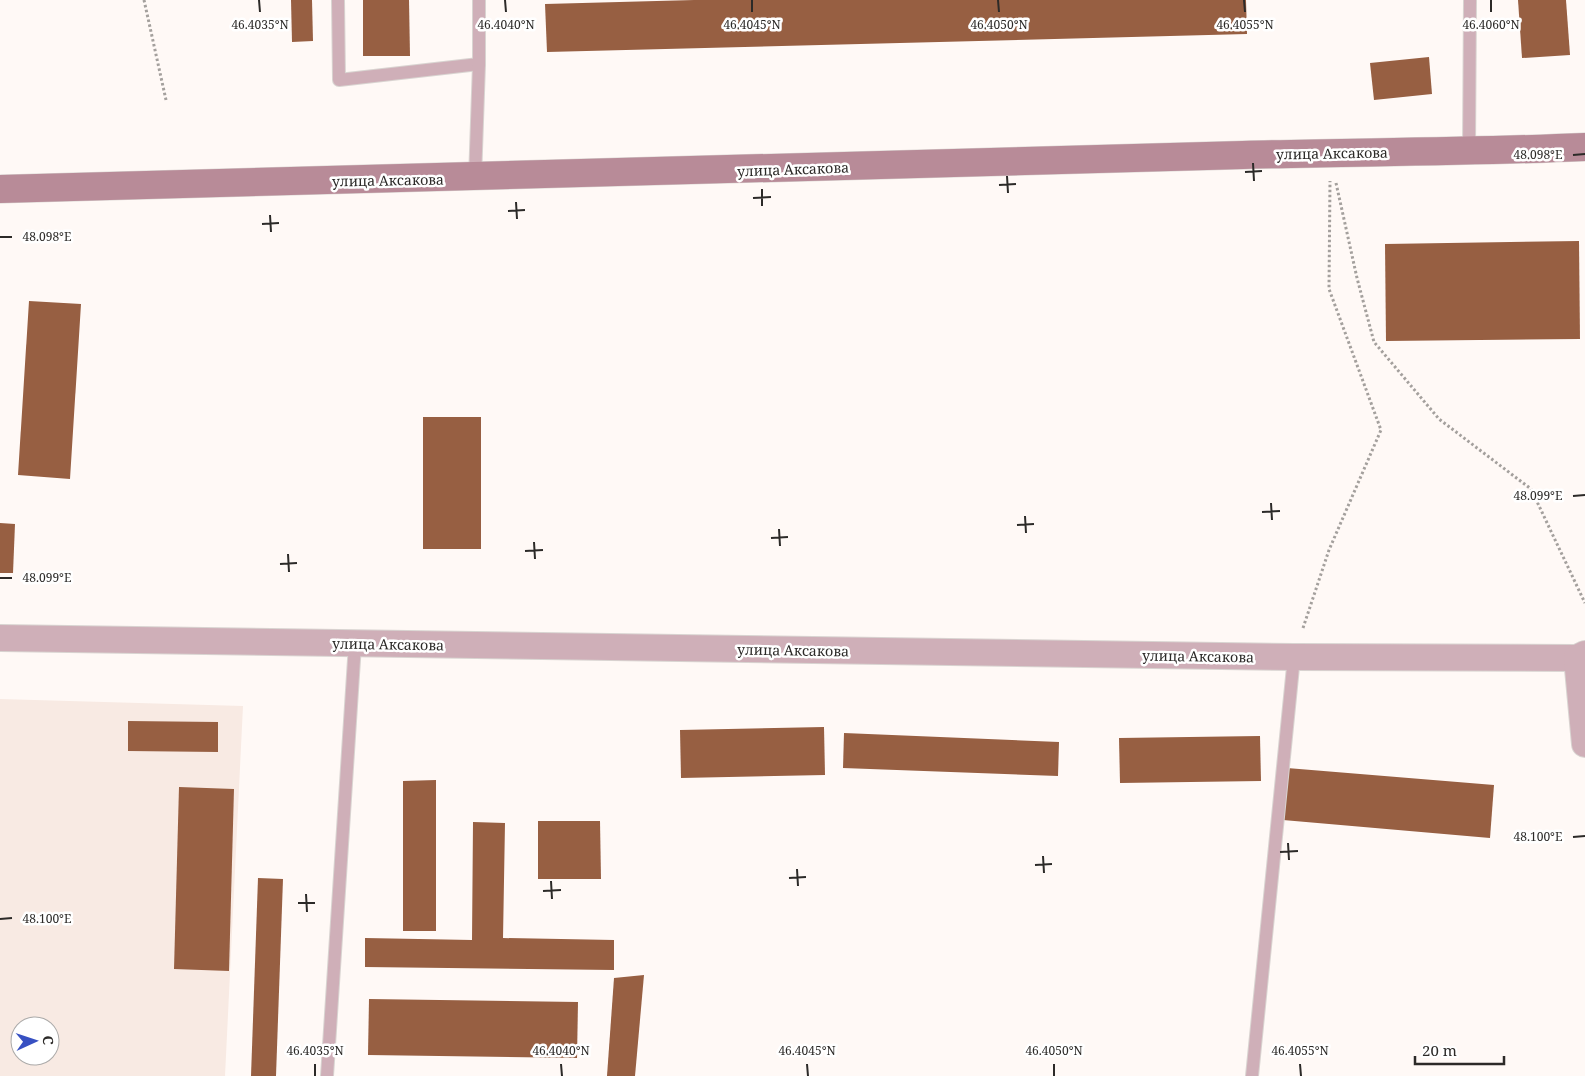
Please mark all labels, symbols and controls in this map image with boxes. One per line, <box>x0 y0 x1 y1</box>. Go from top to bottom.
text: 46.4035°N <box>231 16 289 33</box>
text: 46.4040°N <box>477 16 535 33</box>
text: 46.4045°N <box>723 16 781 33</box>
text: 46.4050°N <box>970 16 1028 33</box>
text: 46.4055°N <box>1216 16 1274 33</box>
text: 46.4060°N <box>1462 16 1520 33</box>
street label: улица Аксакова <box>1276 143 1388 163</box>
text: 48.098°E <box>1514 146 1562 163</box>
street label: улица Аксакова <box>737 158 849 180</box>
street label: улица Аксакова <box>332 170 444 190</box>
text: 48.098°E <box>23 228 71 245</box>
text: 48.099°E <box>1514 487 1562 504</box>
text: 48.099°E <box>23 569 71 586</box>
street label: улица Аксакова <box>332 634 444 654</box>
street label: улица Аксакова <box>737 640 849 660</box>
street label: улица Аксакова <box>1142 646 1254 666</box>
text: 48.100°E <box>1514 828 1562 845</box>
text: 48.100°E <box>23 910 71 927</box>
north arrow <box>10 1016 60 1066</box>
scale bar <box>1415 1034 1504 1066</box>
text: С <box>39 1035 58 1045</box>
text: 20 m <box>1422 1040 1457 1060</box>
text: 46.4035°N <box>286 1042 344 1059</box>
text: 46.4040°N <box>532 1042 590 1059</box>
text: 46.4045°N <box>778 1042 836 1059</box>
text: 46.4050°N <box>1025 1042 1083 1059</box>
text: 46.4055°N <box>1271 1042 1329 1059</box>

